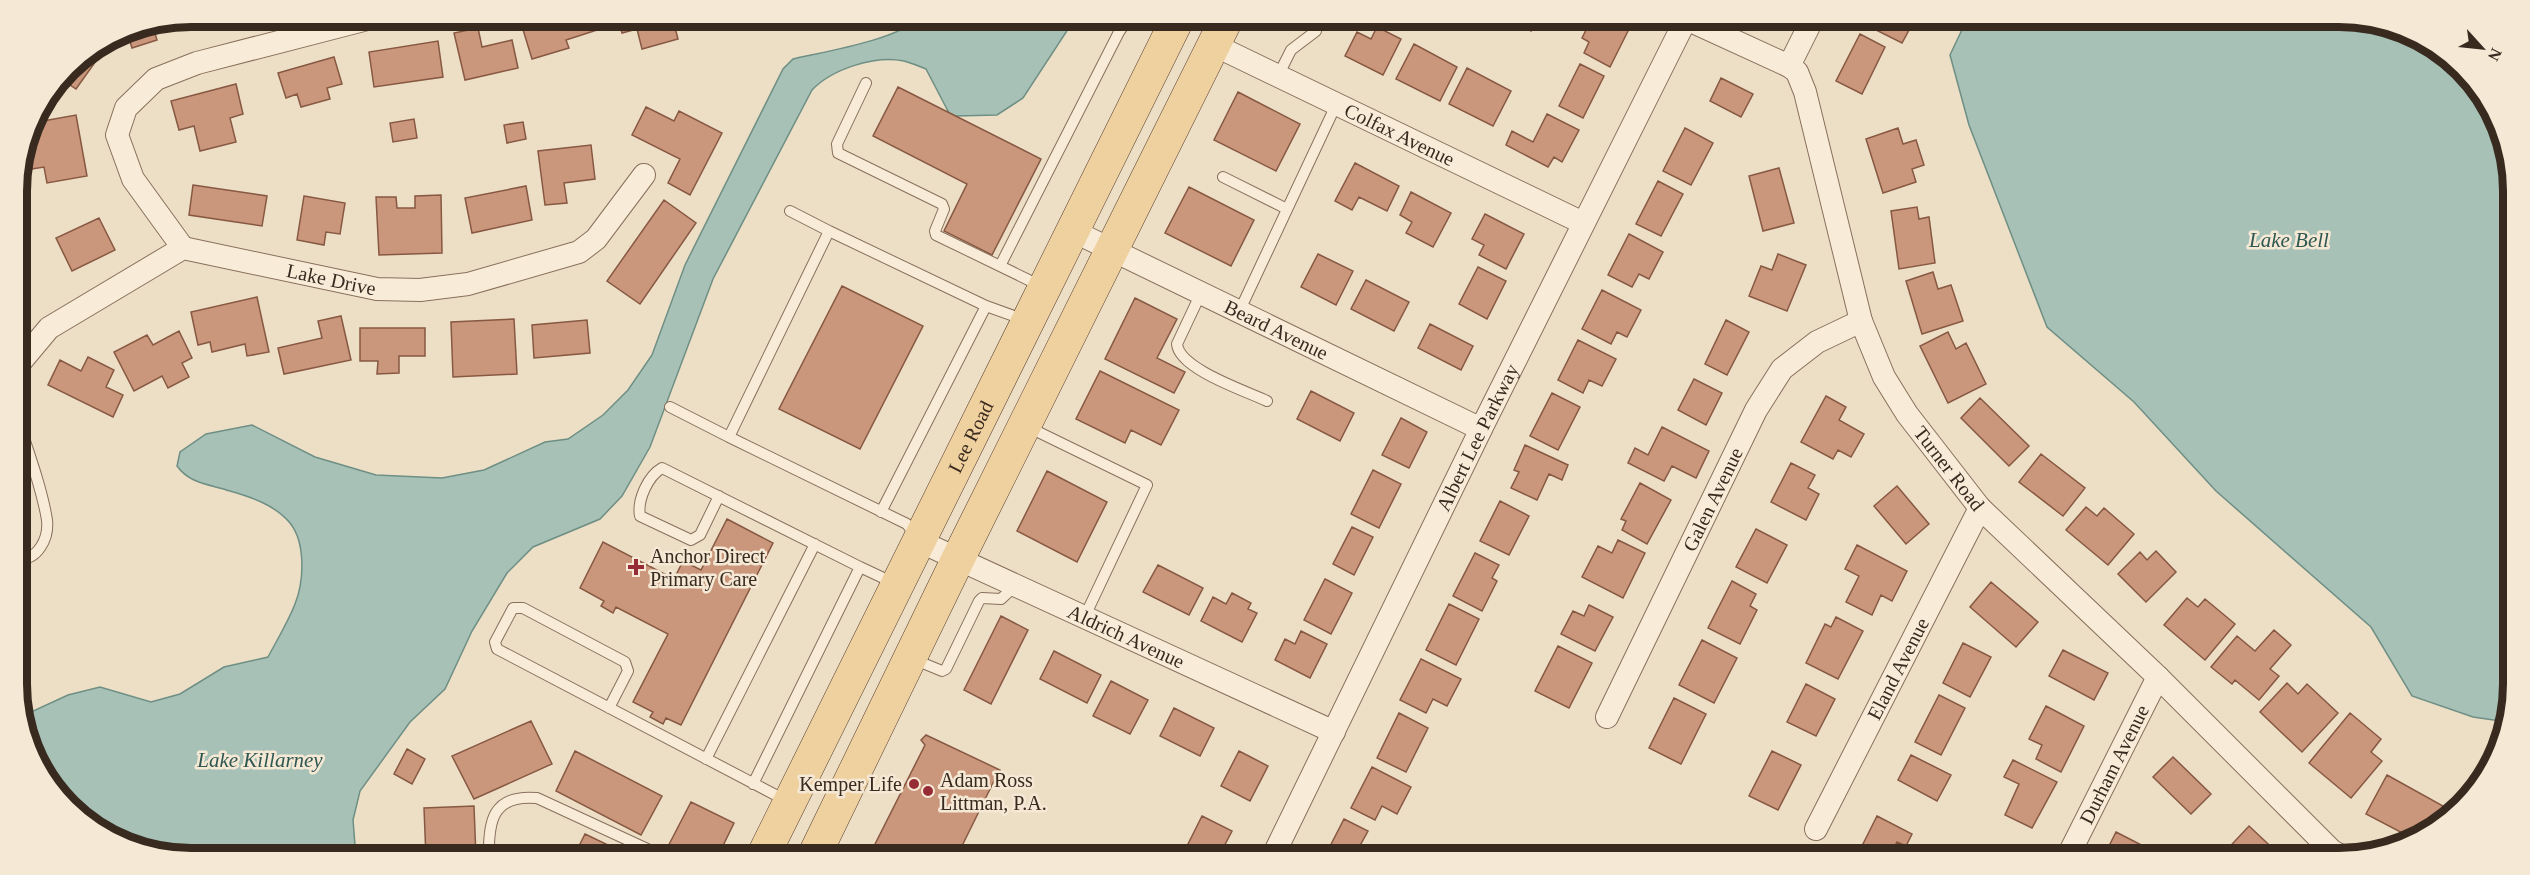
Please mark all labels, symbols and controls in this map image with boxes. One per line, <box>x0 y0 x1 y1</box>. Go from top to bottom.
north arrow <box>2452 18 2512 78</box>
text: N <box>2485 46 2505 64</box>
street label: Colfax Avenue <box>1341 99 1458 170</box>
water label: Lake Bell <box>2248 228 2329 252</box>
street label: Lake Drive <box>285 259 378 300</box>
street label: Beard Avenue <box>1221 295 1332 364</box>
street label: Albert Lee Parkway <box>1432 360 1524 515</box>
street label: Lee Road <box>944 397 998 476</box>
street label: Turner Road <box>1909 422 1989 515</box>
street label: Galen Avenue <box>1678 444 1747 555</box>
place label: Anchor Direct Primary Care <box>650 545 765 591</box>
marker: Anchor Direct Primary Care <box>627 558 645 576</box>
street label: Aldrich Avenue <box>1064 600 1188 673</box>
street label: Eland Avenue <box>1863 614 1933 723</box>
street label: Durham Avenue <box>2075 701 2153 828</box>
water label: Lake Killarney <box>196 748 323 772</box>
place label: Adam Ross Littman, P.A. <box>940 769 1047 814</box>
place label: Kemper Life <box>799 773 902 796</box>
marker: Kemper Life <box>907 777 921 791</box>
marker: Adam Ross Littman, P.A. <box>921 784 935 798</box>

